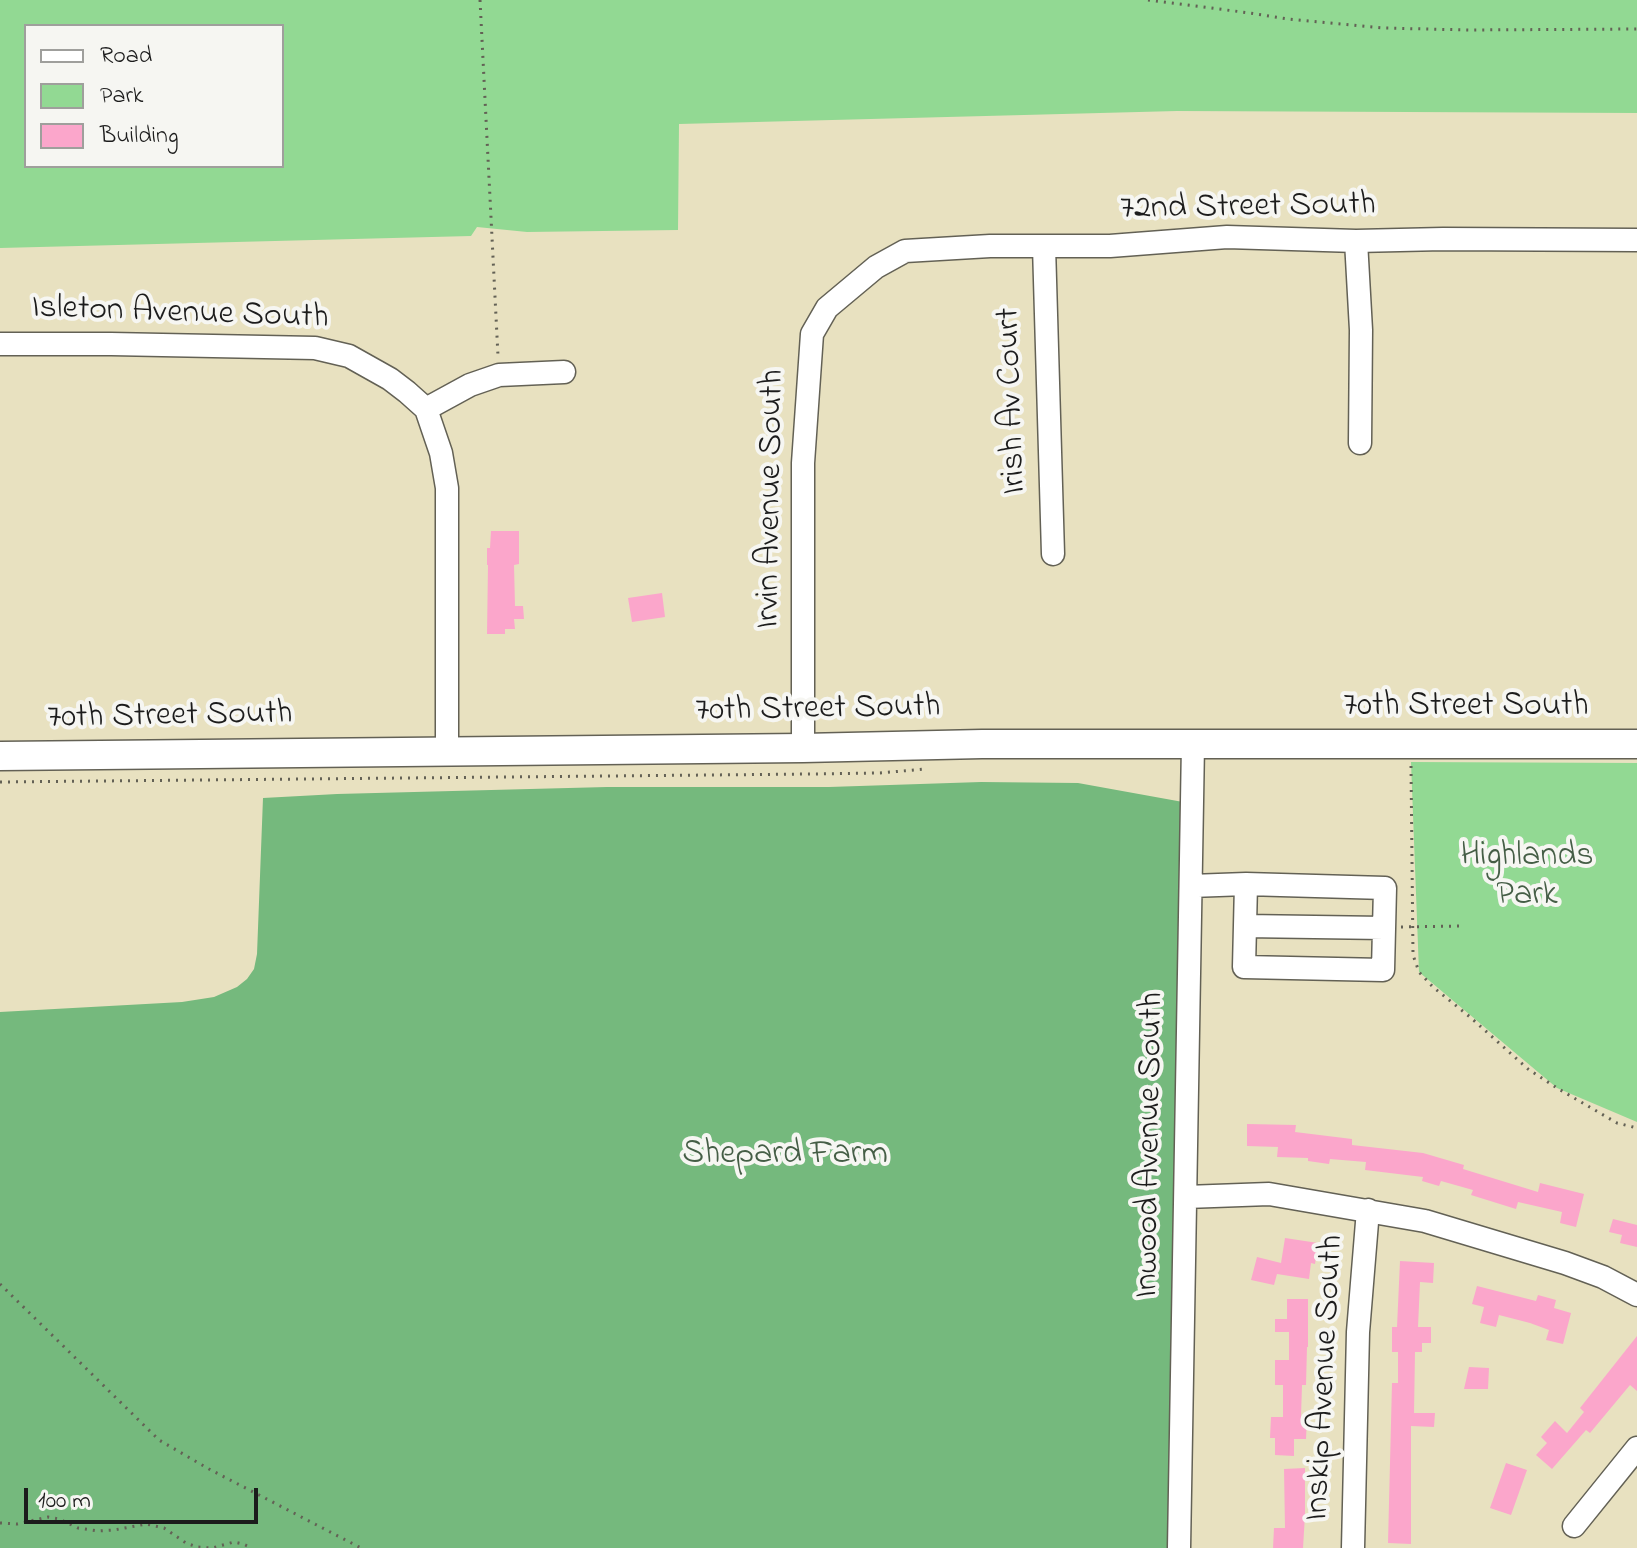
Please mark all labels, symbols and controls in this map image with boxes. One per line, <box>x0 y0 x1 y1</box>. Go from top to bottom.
legend <box>24 24 284 168</box>
text: Road <box>100 39 152 74</box>
text: Park <box>100 79 143 114</box>
text: Building <box>100 119 179 154</box>
street label: 72nd Street South <box>1120 186 1376 232</box>
street label: Isleton Avenue South <box>31 289 329 341</box>
street label: Irish Av Court <box>990 307 1038 495</box>
street label: Irvin Avenue South <box>750 369 796 629</box>
street label: 70th Street South <box>695 688 941 734</box>
street label: 70th Street South <box>1343 688 1589 728</box>
street label: 70th Street South <box>47 695 293 741</box>
park label: Highlands Park <box>1460 838 1594 918</box>
street label: Inwood Avenue South <box>1129 992 1175 1298</box>
park label: Shepard Farm <box>682 1136 888 1176</box>
street label: Inskip Avenue South <box>1299 1234 1355 1522</box>
scale bar <box>28 1472 262 1522</box>
text: 100 m <box>38 1484 91 1519</box>

